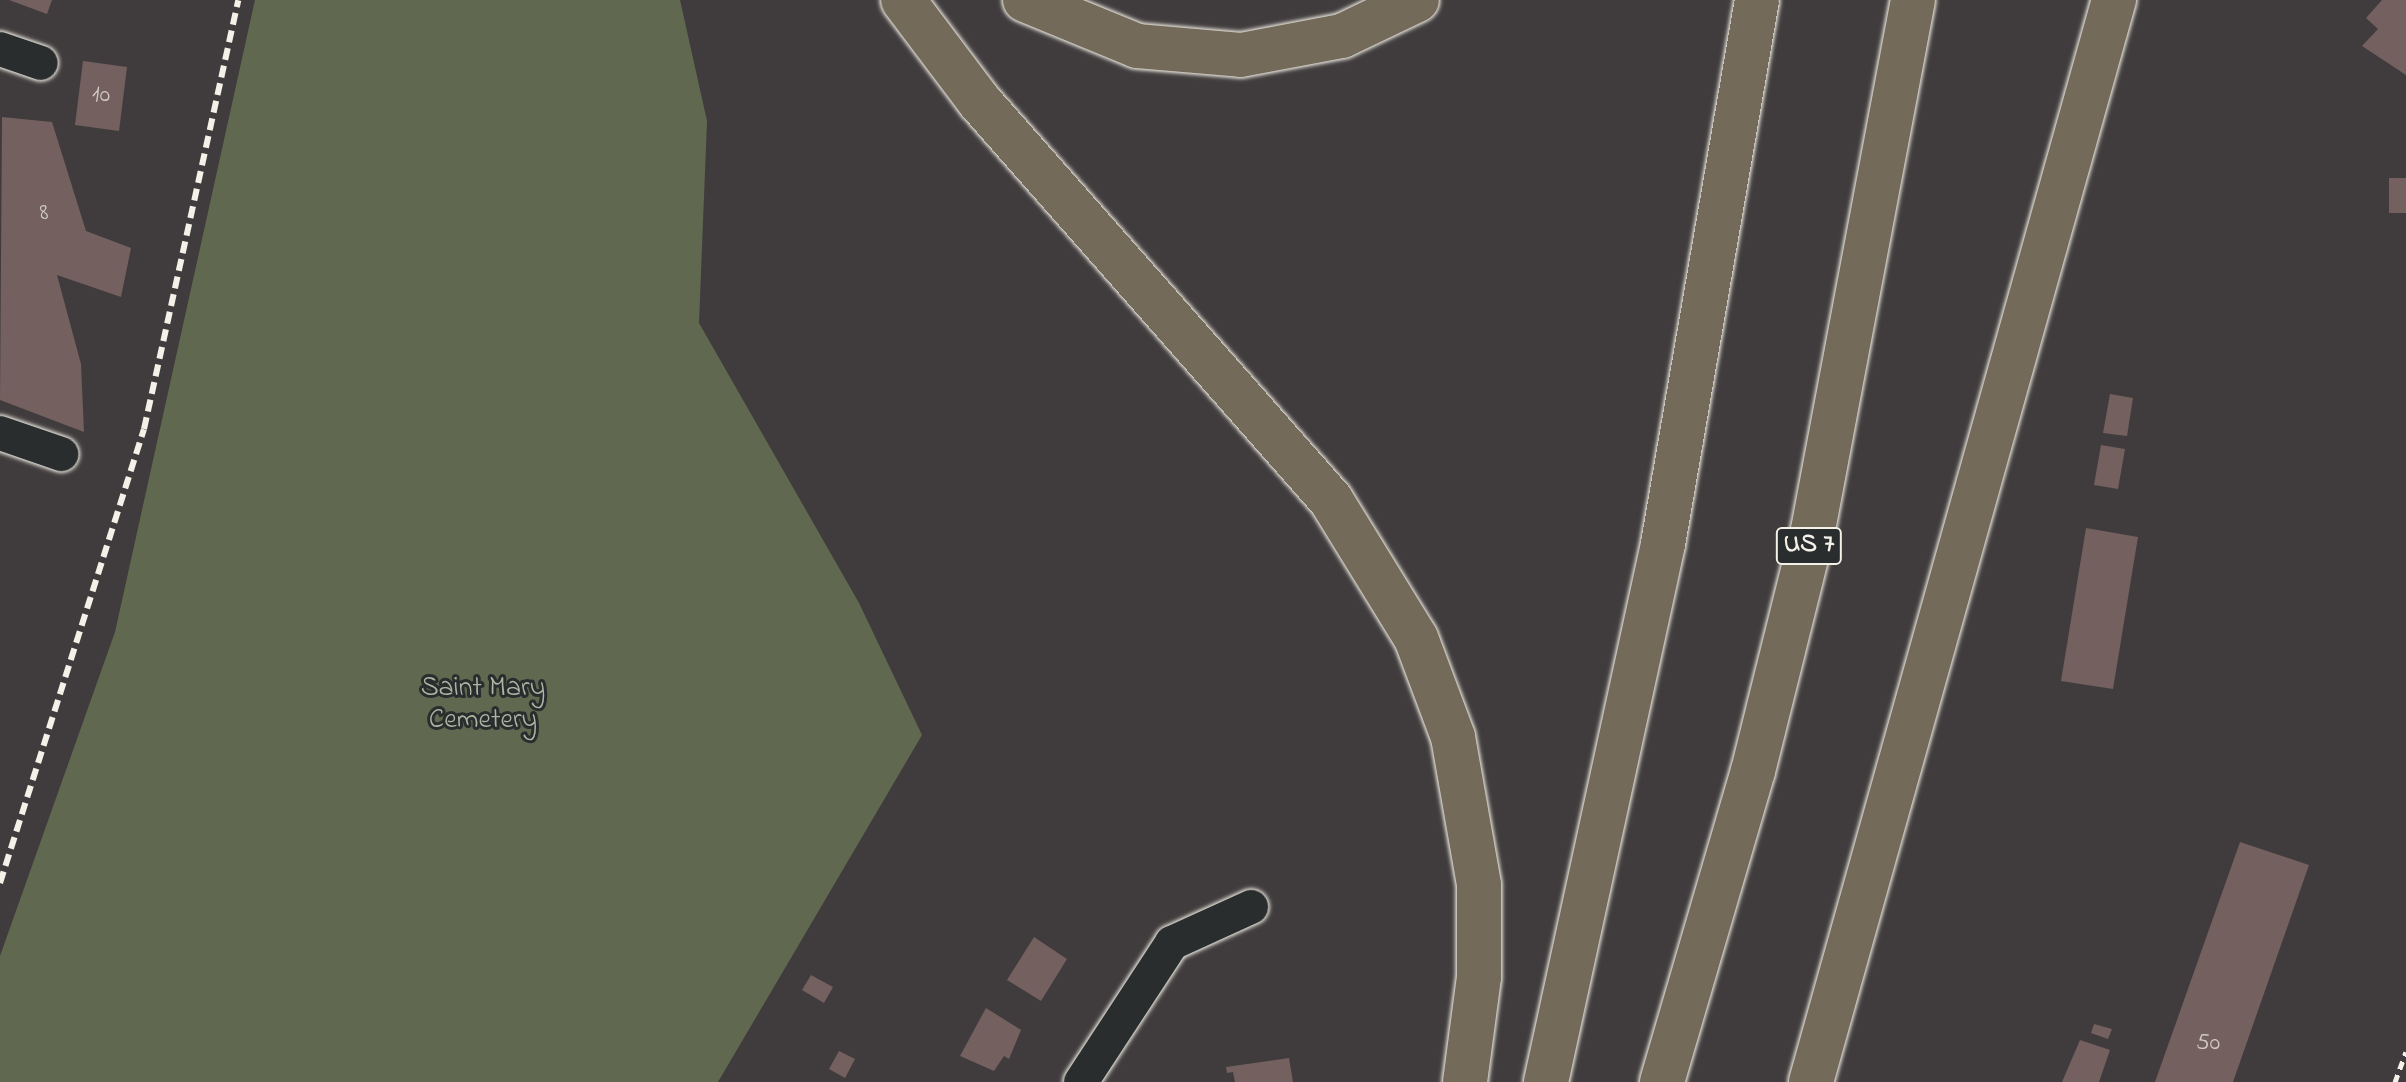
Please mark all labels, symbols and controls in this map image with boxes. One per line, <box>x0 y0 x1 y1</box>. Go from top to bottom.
house number: 10 <box>92 82 110 110</box>
house number: 8 <box>40 200 48 228</box>
road number: US 7 <box>1775 524 1843 568</box>
park label: Saint Mary Cemetery <box>421 672 545 738</box>
house number: 50 <box>2196 1030 2220 1058</box>

